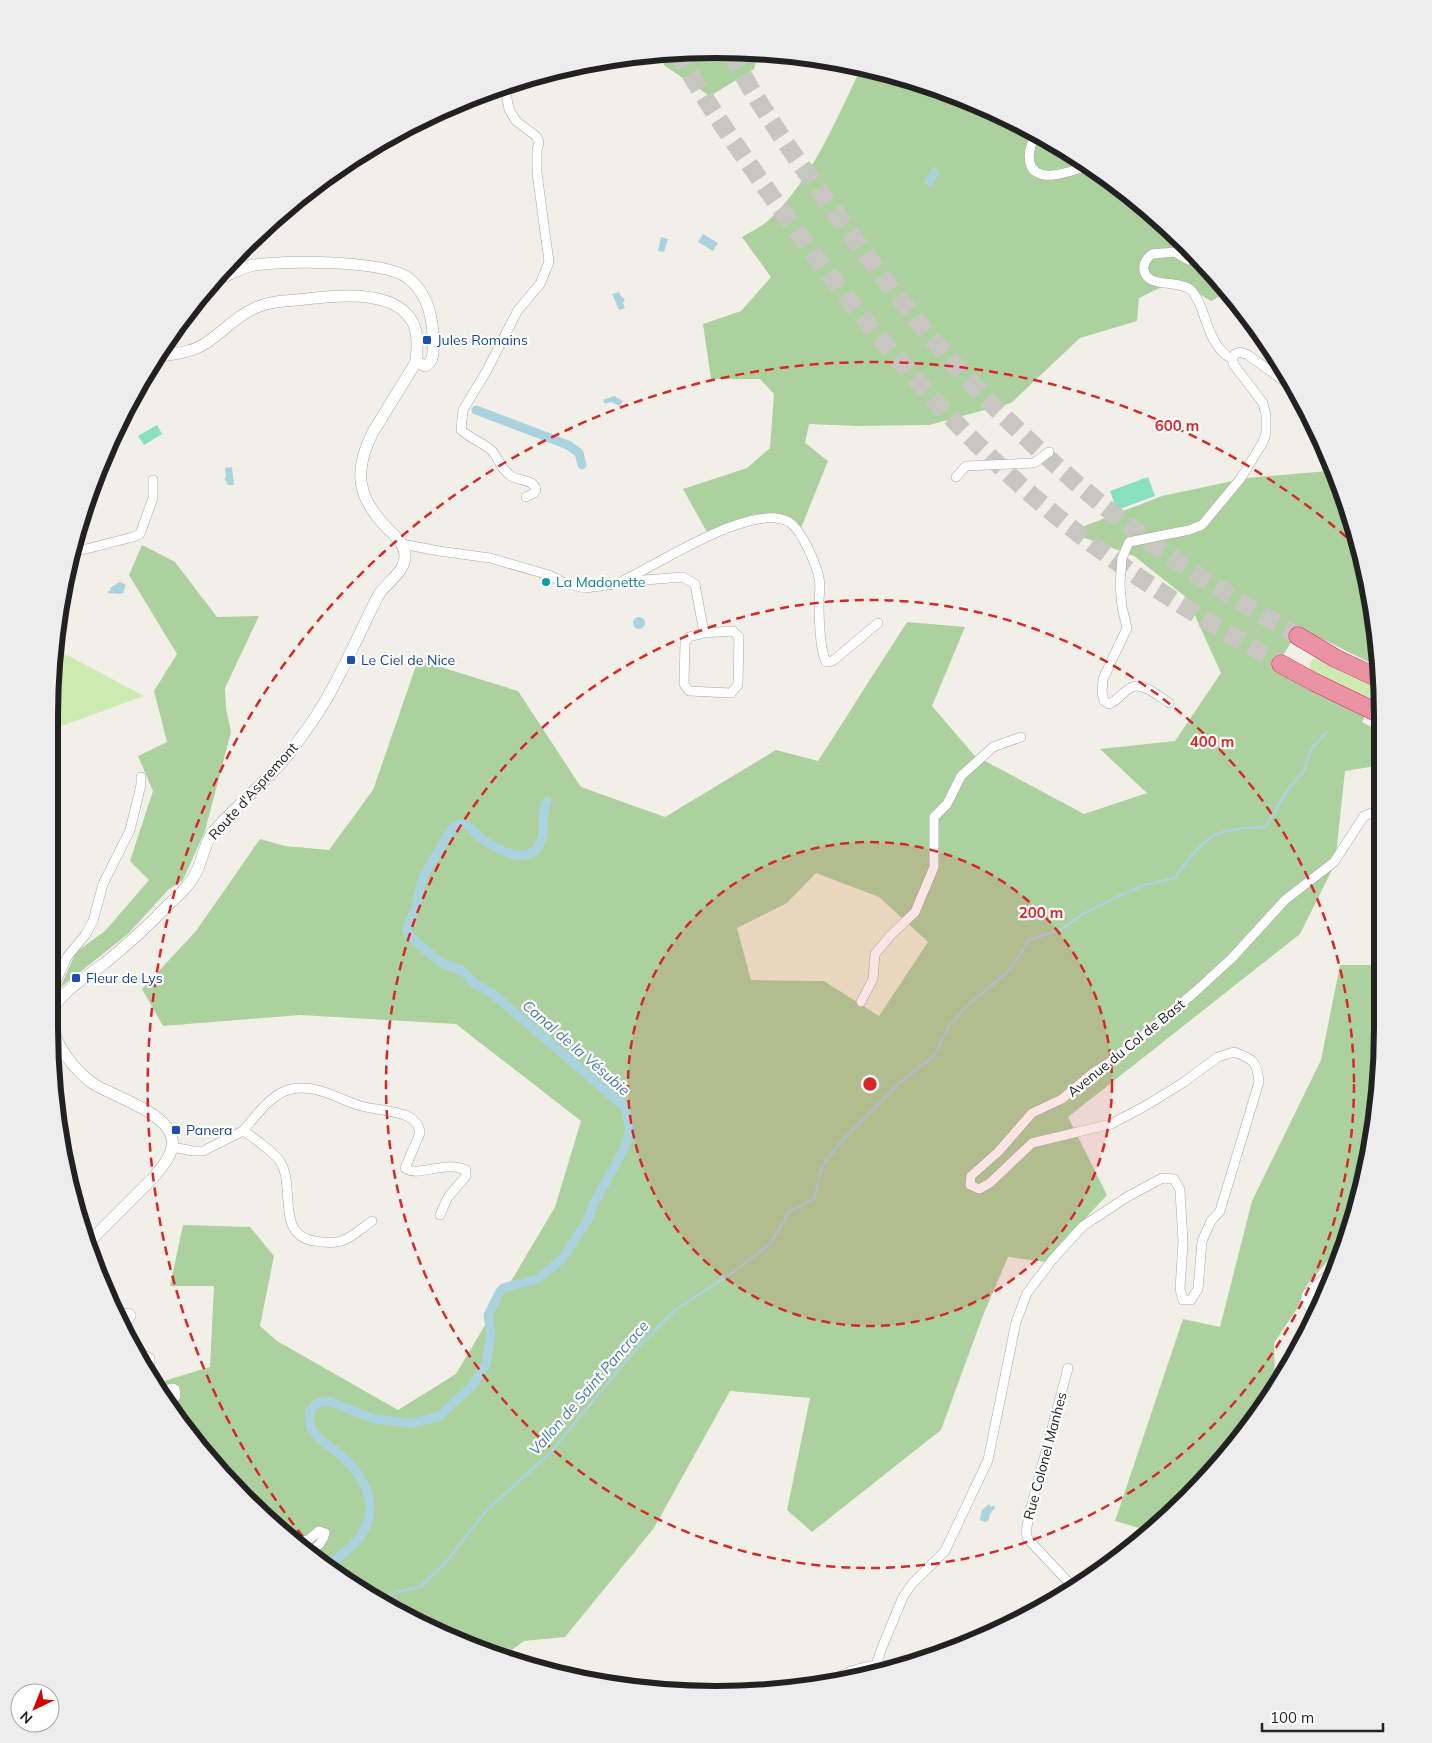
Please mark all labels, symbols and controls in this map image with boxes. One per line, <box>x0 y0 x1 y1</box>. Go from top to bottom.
place label: Jules Romains <box>437 331 528 349</box>
marker: Jules Romains <box>421 334 433 346</box>
text: 600 m <box>1155 416 1199 435</box>
place label: La Madonette <box>556 573 645 591</box>
marker: La Madonette <box>540 576 552 588</box>
place label: Le Ciel de Nice <box>361 651 455 669</box>
marker: Le Ciel de Nice <box>345 654 357 666</box>
text: 400 m <box>1190 732 1234 751</box>
street label: Route d'Aspremont <box>205 739 301 843</box>
text: 200 m <box>1019 903 1063 922</box>
place label: Fleur de Lys <box>86 969 163 987</box>
marker: Fleur de Lys <box>70 972 82 984</box>
street label: Avenue du Col de Bast <box>1064 995 1188 1101</box>
water label: Canal de la Vésubie <box>519 996 634 1100</box>
centre of rings <box>861 1075 879 1093</box>
place label: Panera <box>186 1121 232 1139</box>
marker: Panera <box>170 1124 182 1136</box>
water label: Vallon de Saint Pancrace <box>525 1316 652 1459</box>
street label: Rue Colonel Manhes <box>1019 1390 1071 1522</box>
north arrow <box>10 1683 60 1733</box>
scale bar <box>1262 1700 1383 1732</box>
text: N <box>16 1707 36 1728</box>
text: 100 m <box>1270 1708 1314 1727</box>

